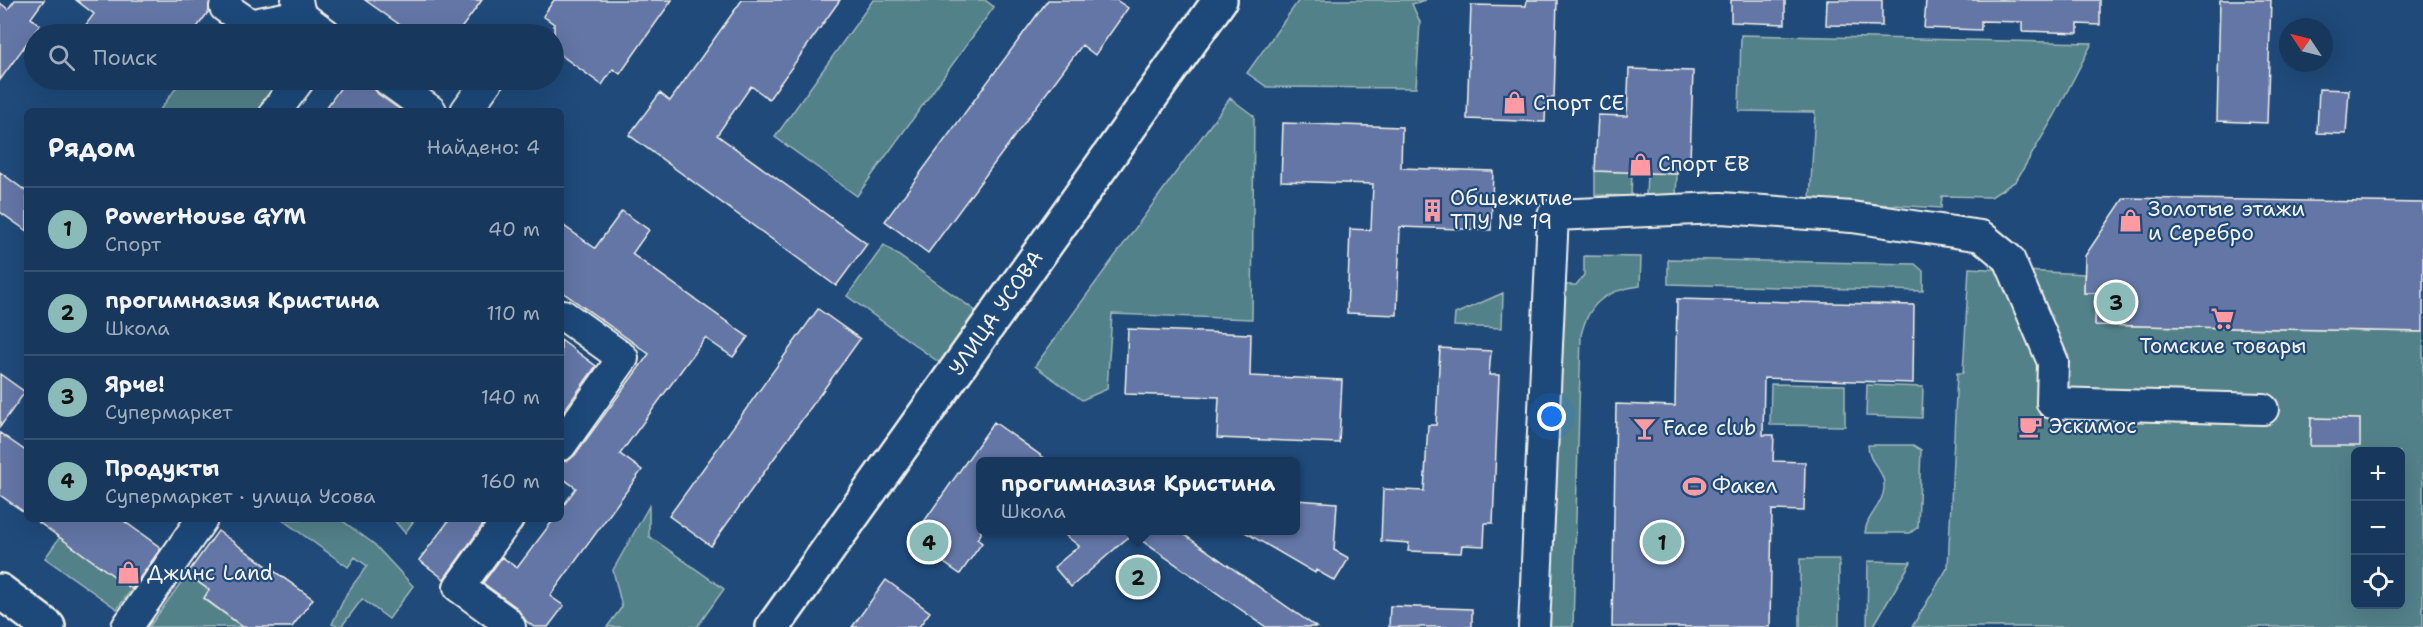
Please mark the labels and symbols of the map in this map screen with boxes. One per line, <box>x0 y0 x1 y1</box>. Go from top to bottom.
north arrow <box>2279 18 2333 72</box>
place label: Спорт СЕ <box>1533 89 1625 117</box>
shop icon: Спорт СЕ <box>1502 90 1528 116</box>
place label: Спорт ЕВ <box>1658 150 1750 178</box>
shop icon: Спорт ЕВ <box>1627 151 1653 177</box>
place label: Общежитие ТПУ № 19 <box>1450 184 1573 236</box>
place label: Золотые этажи и Серебро <box>2148 195 2305 247</box>
building icon: Общежитие ТПУ № 19 <box>1419 197 1445 223</box>
shop icon: Золотые этажи и Серебро <box>2117 208 2143 234</box>
street label: УЛИЦА УСОВА <box>943 245 1049 381</box>
pin: 3 <box>2096 280 2136 324</box>
supermarket icon: Томские товары <box>2210 305 2236 331</box>
place label: Томские товары <box>2139 332 2307 360</box>
your location <box>1537 402 1566 431</box>
place label: Эскимос <box>2049 412 2137 440</box>
cafe icon: Эскимос <box>2018 413 2044 439</box>
place label: Face club <box>1663 414 1756 442</box>
bar icon: Face club <box>1632 415 1658 441</box>
place label: Факел <box>1712 472 1778 500</box>
sports icon: Факел <box>1681 473 1707 499</box>
pin: 4 <box>910 520 948 564</box>
pin: 1 <box>1642 520 1682 564</box>
pin: 2 <box>1118 554 1158 600</box>
place label: Джинс Land <box>147 559 273 587</box>
shop icon: Джинс Land <box>116 560 142 586</box>

